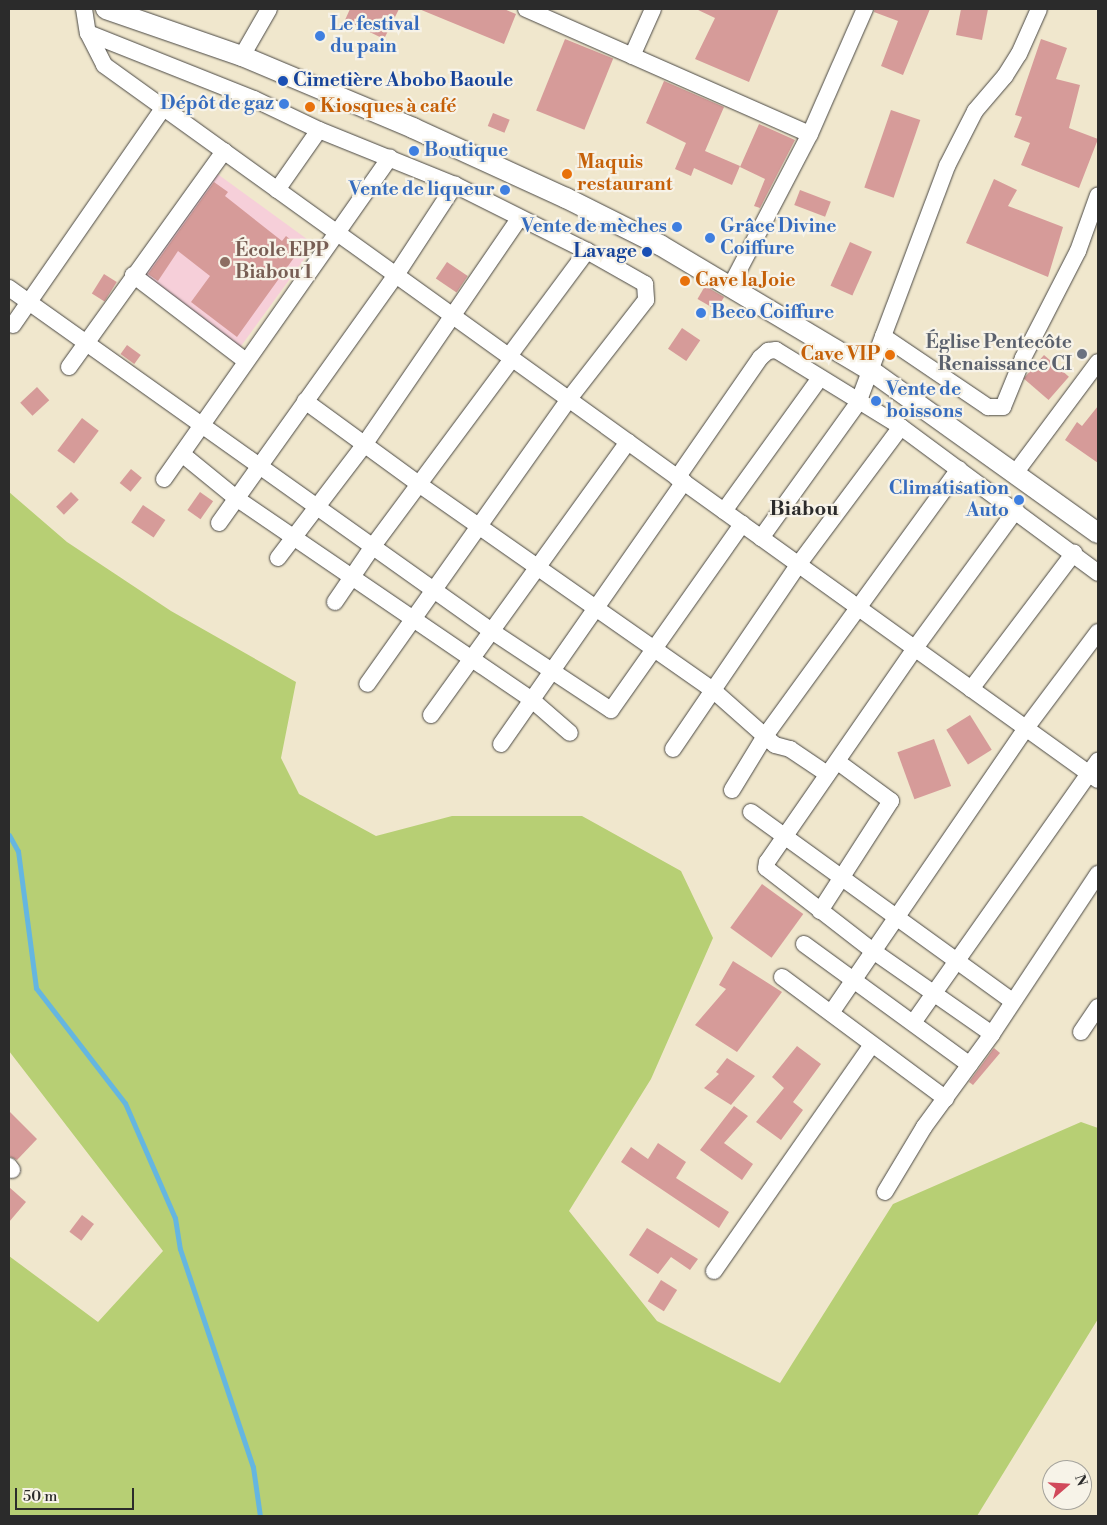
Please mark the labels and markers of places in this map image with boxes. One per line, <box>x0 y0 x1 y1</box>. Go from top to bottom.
place label: Le festival du pain <box>330 14 420 58</box>
marker: Le festival du pain <box>314 30 326 42</box>
place label: Cimetière Abobo Baoule <box>293 70 513 92</box>
marker: Cimetière Abobo Baoule <box>277 75 289 87</box>
place label: Dépôt de gaz <box>160 93 274 115</box>
place label: Kiosques à café <box>320 96 456 118</box>
marker: Dépôt de gaz <box>278 98 290 110</box>
marker: Kiosques à café <box>304 101 316 113</box>
place label: Boutique <box>424 140 508 162</box>
marker: Boutique <box>408 145 420 157</box>
place label: Maquis restaurant <box>577 152 672 196</box>
marker: Maquis restaurant <box>561 168 573 180</box>
place label: Vente de liqueur <box>349 179 495 201</box>
marker: Vente de liqueur <box>499 184 511 196</box>
place label: Vente de mèches <box>521 216 667 238</box>
place label: Grâce Divine Coiffure <box>720 216 836 260</box>
marker: Vente de mèches <box>671 221 683 233</box>
marker: Grâce Divine Coiffure <box>704 232 716 244</box>
place label: École EPP Biabou 1 <box>235 240 329 284</box>
place label: Lavage <box>573 241 637 263</box>
marker: Lavage <box>641 246 653 258</box>
marker: École EPP Biabou 1 <box>219 256 231 268</box>
place label: Cave la Joie <box>695 270 795 292</box>
marker: Cave la Joie <box>679 275 691 287</box>
place label: Beco Coiffure <box>711 302 834 324</box>
marker: Beco Coiffure <box>695 307 707 319</box>
place label: Église Pentecôte Renaissance CI <box>926 332 1072 376</box>
place label: Cave VIP <box>801 344 880 366</box>
marker: Église Pentecôte Renaissance CI <box>1076 348 1088 360</box>
marker: Cave VIP <box>884 349 896 361</box>
place label: Vente de boissons <box>886 379 963 423</box>
marker: Vente de boissons <box>870 395 882 407</box>
place label: Climatisation Auto <box>889 478 1009 522</box>
marker: Climatisation Auto <box>1013 494 1025 506</box>

